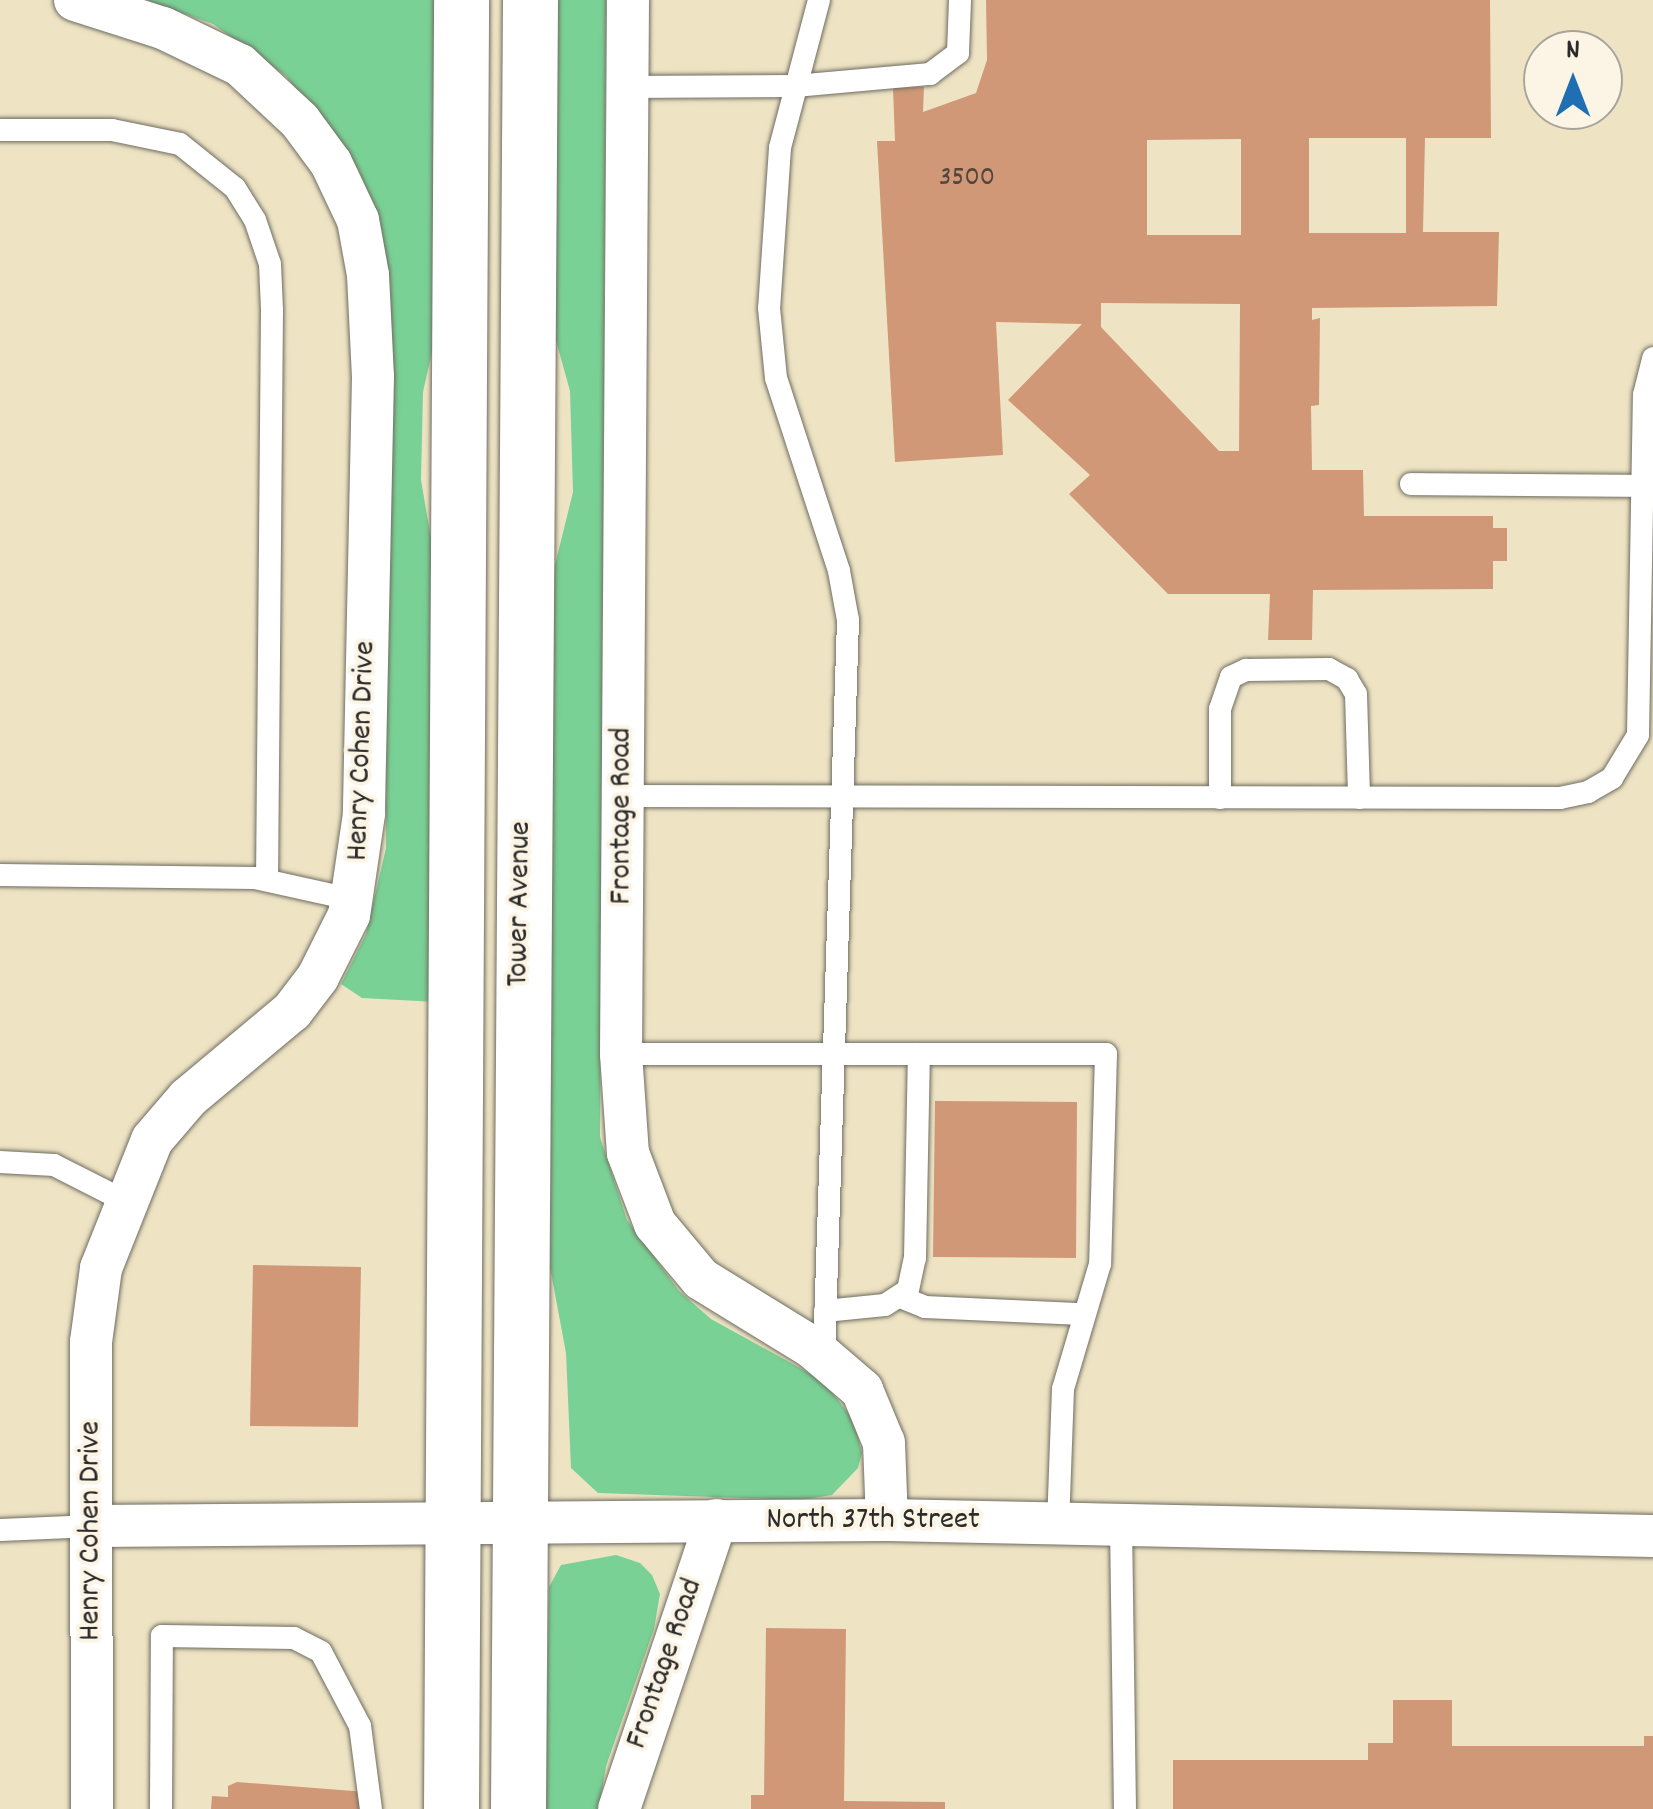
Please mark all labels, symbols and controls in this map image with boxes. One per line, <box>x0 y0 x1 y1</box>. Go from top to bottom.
north arrow <box>1523 30 1623 130</box>
text: N <box>1566 32 1580 72</box>
house number: 3500 <box>939 162 995 196</box>
street label: Henry Cohen Drive <box>340 640 386 862</box>
street label: Frontage Road <box>604 727 642 905</box>
street label: Tower Avenue <box>500 821 542 987</box>
street label: Henry Cohen Drive <box>73 1421 111 1641</box>
street label: North 37th Street <box>766 1502 980 1540</box>
street label: Frontage Road <box>619 1574 713 1754</box>

